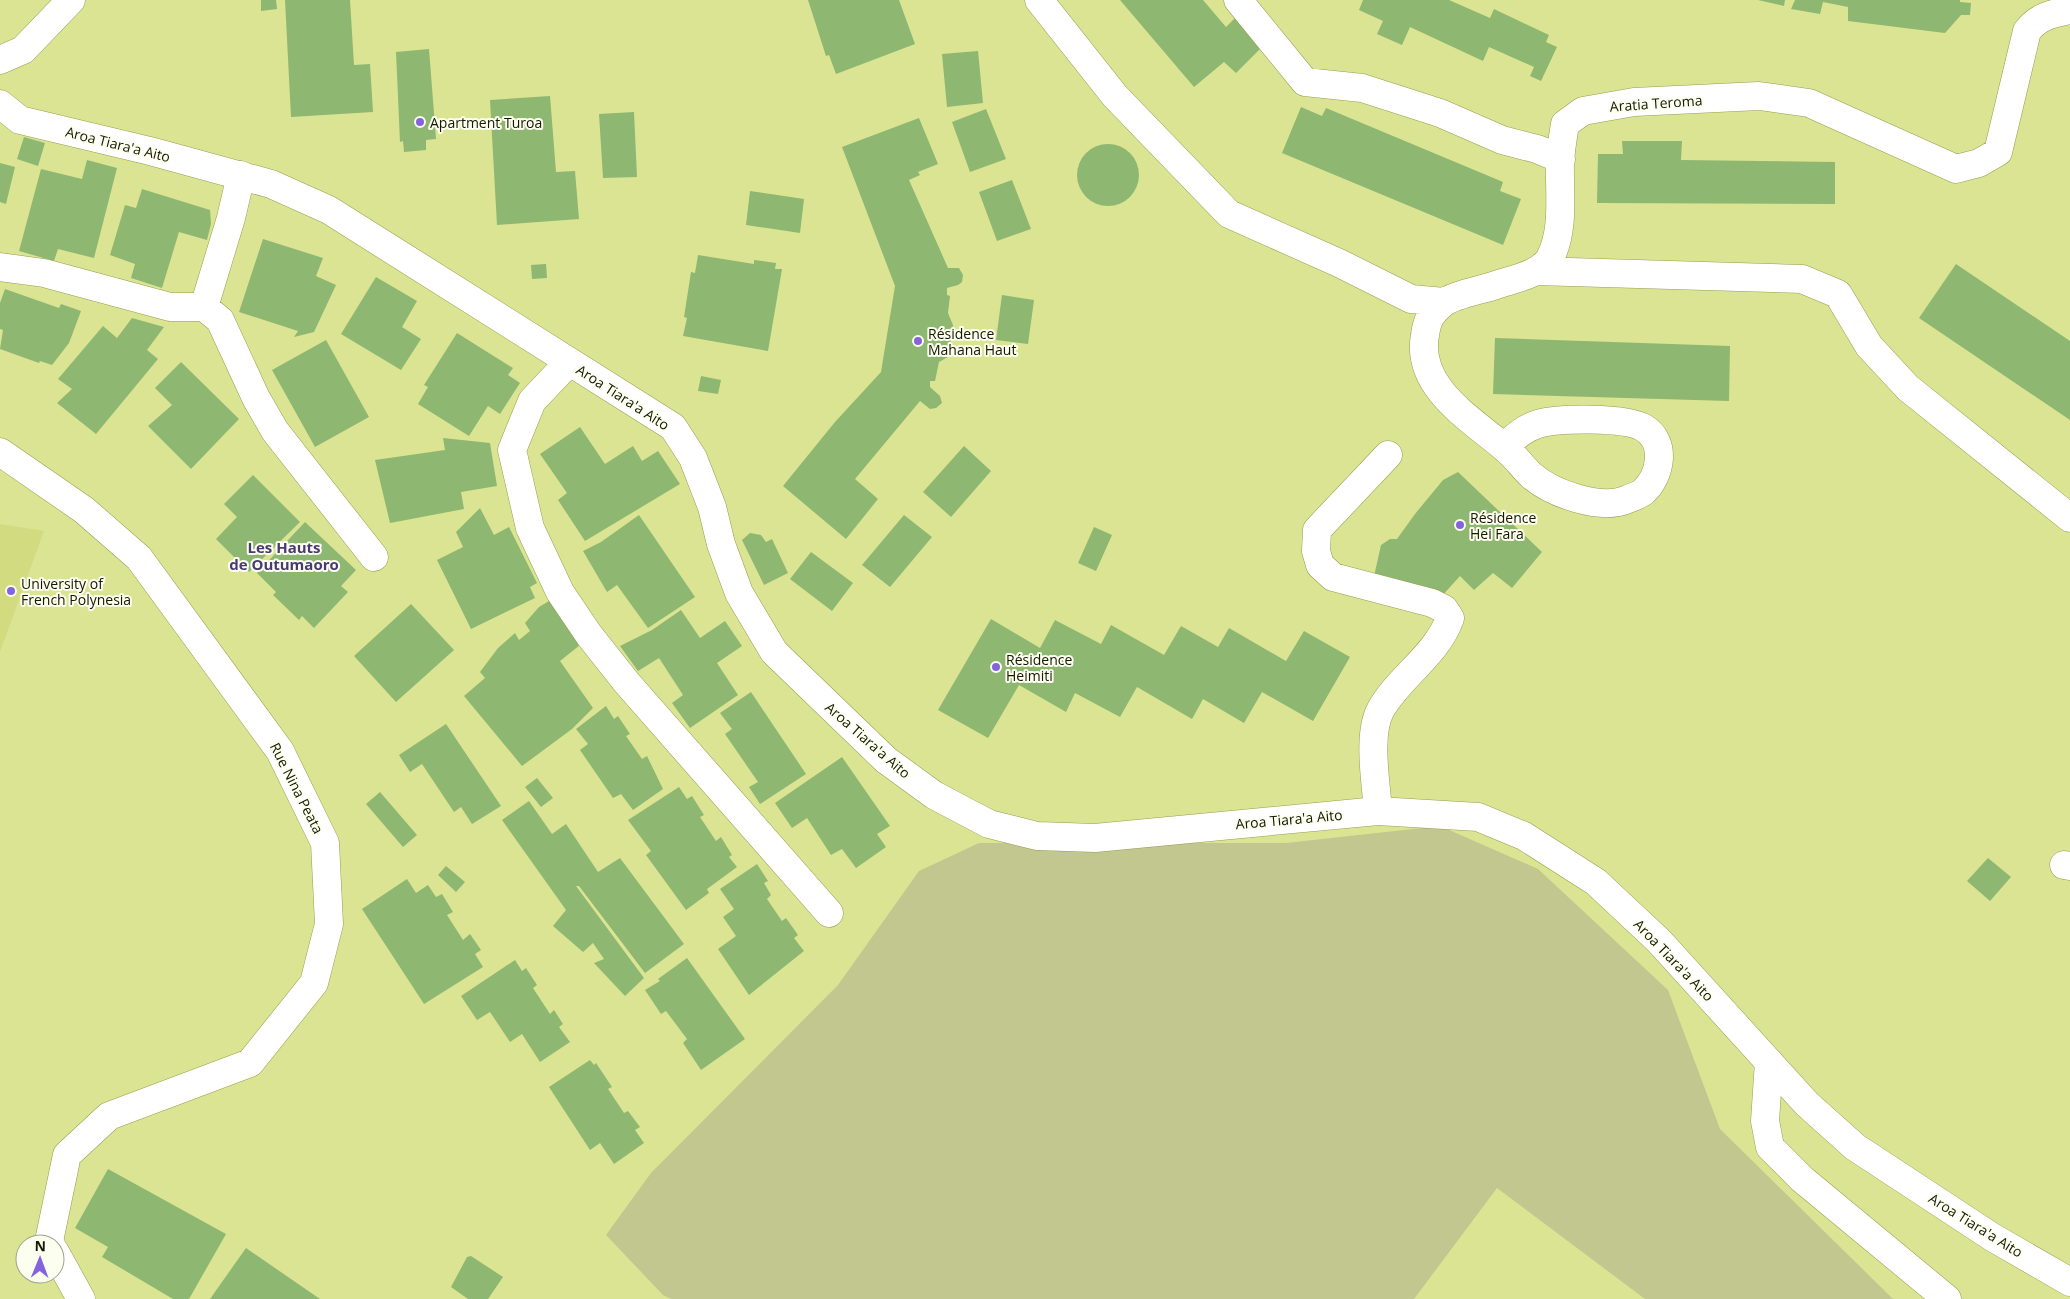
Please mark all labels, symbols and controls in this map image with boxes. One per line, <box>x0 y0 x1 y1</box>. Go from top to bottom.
street label: Aratia Teroma <box>1609 90 1703 116</box>
place label: Apartment Turoa <box>430 113 542 132</box>
marker: Apartment Turoa <box>414 116 426 128</box>
street label: Aroa Tiara'a Aito <box>64 122 172 166</box>
place label: Résidence Mahana Haut <box>928 324 1016 359</box>
marker: Résidence Mahana Haut <box>912 335 924 347</box>
street label: Aroa Tiara'a Aito <box>573 360 673 434</box>
place label: Résidence Hei Fara <box>1470 508 1536 543</box>
marker: Résidence Hei Fara <box>1454 519 1466 531</box>
district label: Les Hauts de Outumaoro <box>229 537 339 574</box>
place label: University of French Polynesia <box>21 574 131 609</box>
marker: University of French Polynesia <box>5 585 17 597</box>
place label: Résidence Heimiti <box>1006 650 1072 685</box>
marker: Résidence Heimiti <box>990 661 1002 673</box>
street label: Aroa Tiara'a Aito <box>821 698 915 782</box>
street label: Rue Nina Peata <box>266 739 328 837</box>
street label: Aroa Tiara'a Aito <box>1235 805 1343 833</box>
street label: Aroa Tiara'a Aito <box>1630 915 1718 1005</box>
street label: Aroa Tiara'a Aito <box>1925 1189 2027 1261</box>
north arrow <box>15 1234 65 1284</box>
text: N <box>34 1236 46 1255</box>

